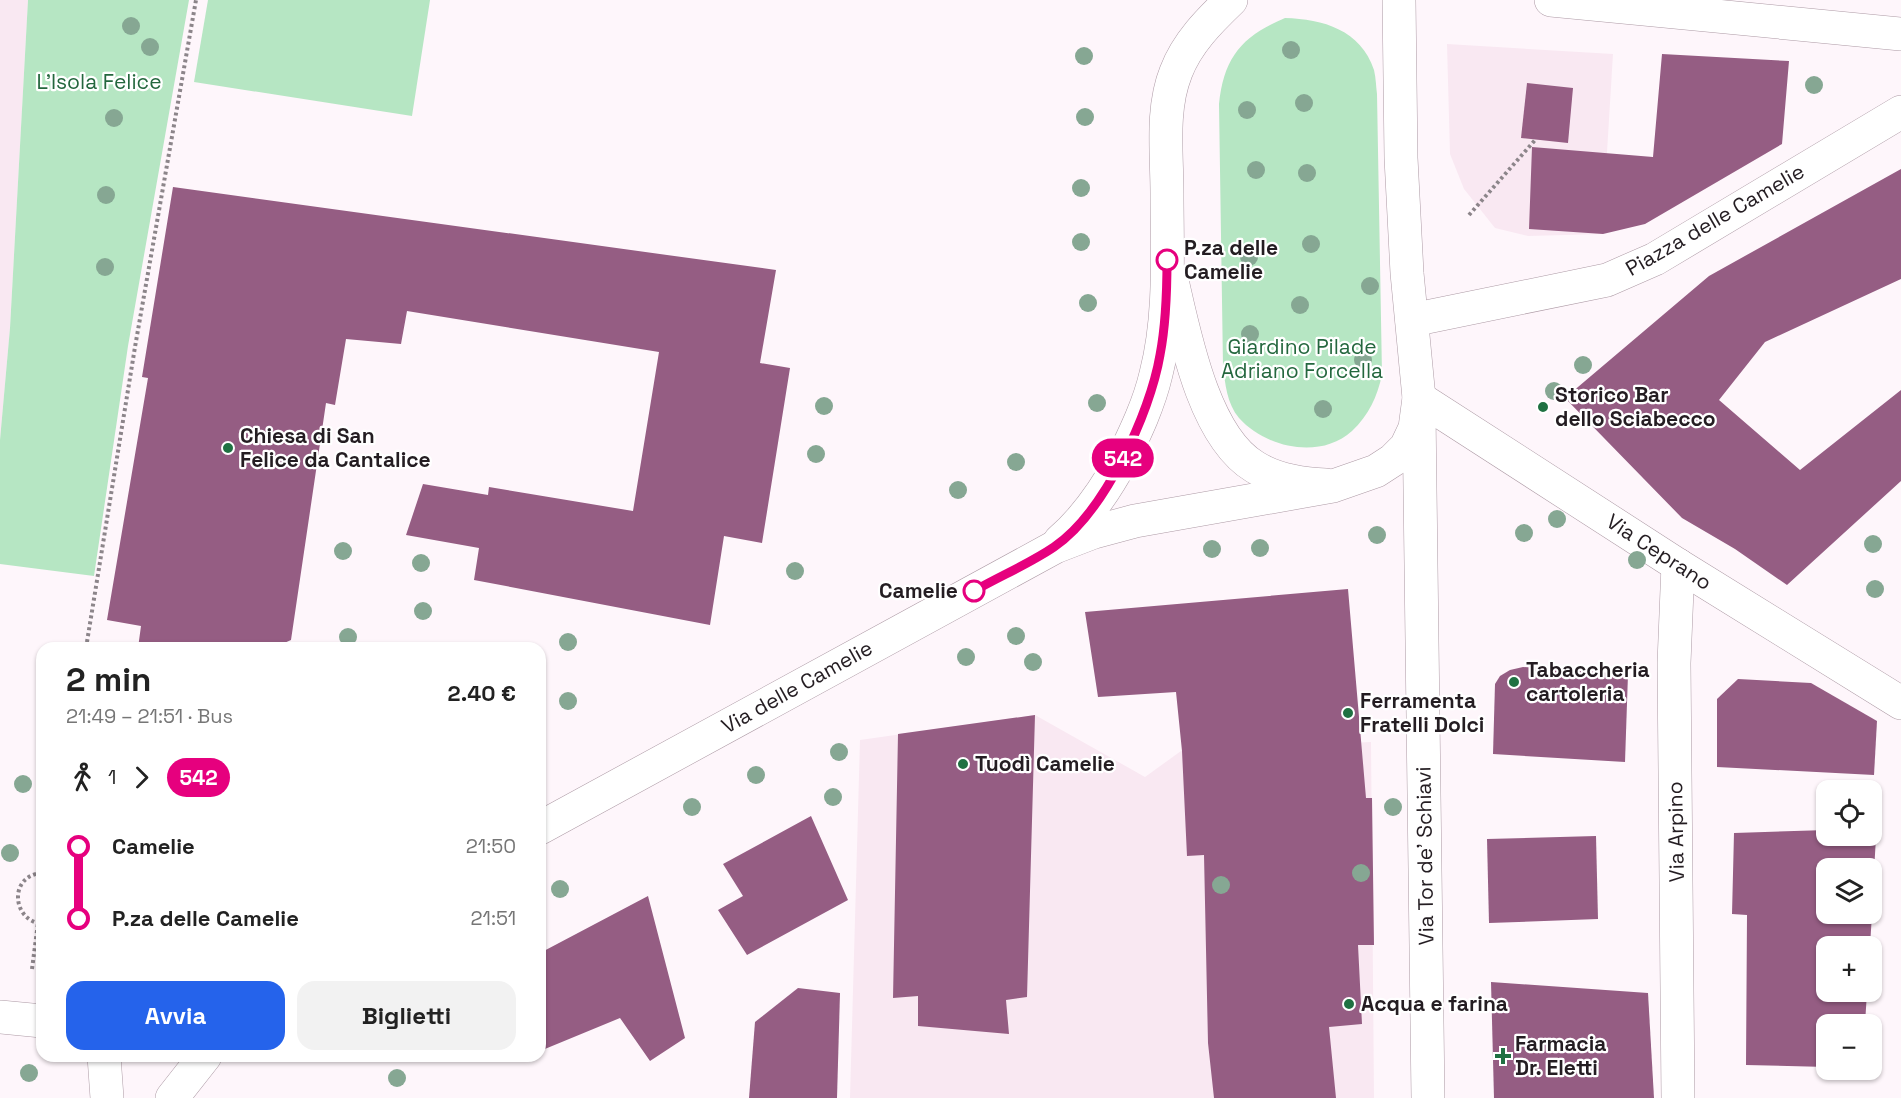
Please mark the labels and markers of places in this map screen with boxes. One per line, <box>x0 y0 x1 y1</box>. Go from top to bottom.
place label: P.za delle Camelie <box>1184 234 1278 285</box>
marker: P.za delle Camelie <box>1156 249 1178 271</box>
place label: Storico Bar dello Sciabecco <box>1555 381 1716 432</box>
marker: Storico Bar dello Sciabecco <box>1536 400 1550 414</box>
place label: Chiesa di San Felice da Cantalice <box>240 422 431 473</box>
marker: Chiesa di San Felice da Cantalice <box>221 441 235 455</box>
place label: Camelie <box>879 577 958 604</box>
marker: Camelie <box>963 580 985 602</box>
place label: Tabaccheria cartoleria <box>1526 656 1650 707</box>
marker: Tabaccheria cartoleria <box>1507 675 1521 689</box>
place label: Ferramenta Fratelli Dolci <box>1360 687 1484 738</box>
marker: Ferramenta Fratelli Dolci <box>1341 706 1355 720</box>
place label: Tuodì Camelie <box>975 750 1115 777</box>
marker: Tuodì Camelie <box>956 757 970 771</box>
place label: Acqua e farina <box>1361 990 1508 1017</box>
marker: Acqua e farina <box>1342 997 1356 1011</box>
place label: Farmacia Dr. Eletti <box>1515 1030 1606 1081</box>
marker: Farmacia Dr. Eletti <box>1496 1049 1510 1063</box>

